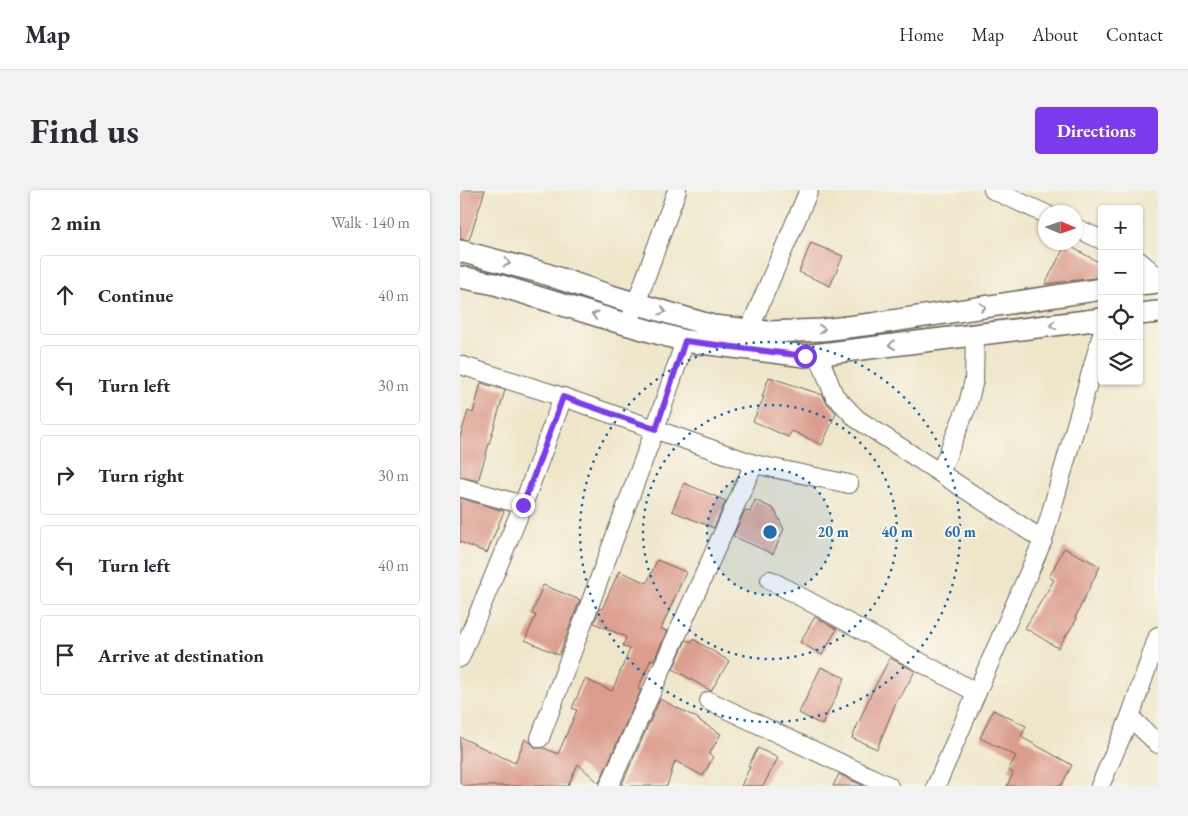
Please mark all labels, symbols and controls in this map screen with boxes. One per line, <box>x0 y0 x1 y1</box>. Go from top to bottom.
text: Map <box>25 19 70 50</box>
text: Home <box>899 23 944 46</box>
text: Map <box>972 23 1004 46</box>
text: About <box>1032 23 1078 46</box>
text: Contact <box>1106 23 1163 46</box>
button: Directions <box>1035 107 1158 154</box>
text: Find us <box>30 108 139 153</box>
north arrow <box>1038 205 1083 250</box>
map controls <box>1098 205 1143 385</box>
button: + <box>1098 205 1143 250</box>
text: 2 min <box>50 209 101 236</box>
text: Walk · 140 m <box>331 212 410 233</box>
button: − <box>1098 250 1143 295</box>
one-way arrow <box>503 258 511 268</box>
icon: ahead <box>51 281 79 309</box>
text: Continue <box>98 283 173 308</box>
text: 40 m <box>378 285 409 306</box>
button: locate <box>1098 295 1143 340</box>
one-way arrow <box>979 302 988 312</box>
one-way arrow <box>658 305 666 315</box>
one-way arrow <box>591 311 599 321</box>
one-way arrow <box>1049 319 1057 330</box>
one-way arrow <box>819 324 827 335</box>
one-way arrow <box>888 339 896 350</box>
button: layers <box>1098 340 1143 385</box>
route start <box>794 345 817 368</box>
icon: left <box>51 371 79 399</box>
text: Turn left <box>98 373 170 398</box>
text: 30 m <box>378 375 409 396</box>
icon: right <box>51 461 79 489</box>
text: Turn right <box>98 463 184 488</box>
text: 30 m <box>378 465 409 486</box>
route end <box>512 494 535 517</box>
text: 20 m <box>817 522 849 541</box>
text: 40 m <box>881 522 913 541</box>
text: 60 m <box>944 522 976 541</box>
centre of rings <box>761 523 779 541</box>
icon: left <box>51 551 79 579</box>
text: Turn left <box>98 553 170 578</box>
text: 40 m <box>378 555 409 576</box>
icon: arrive <box>51 641 79 669</box>
text: Arrive at destination <box>98 643 264 668</box>

